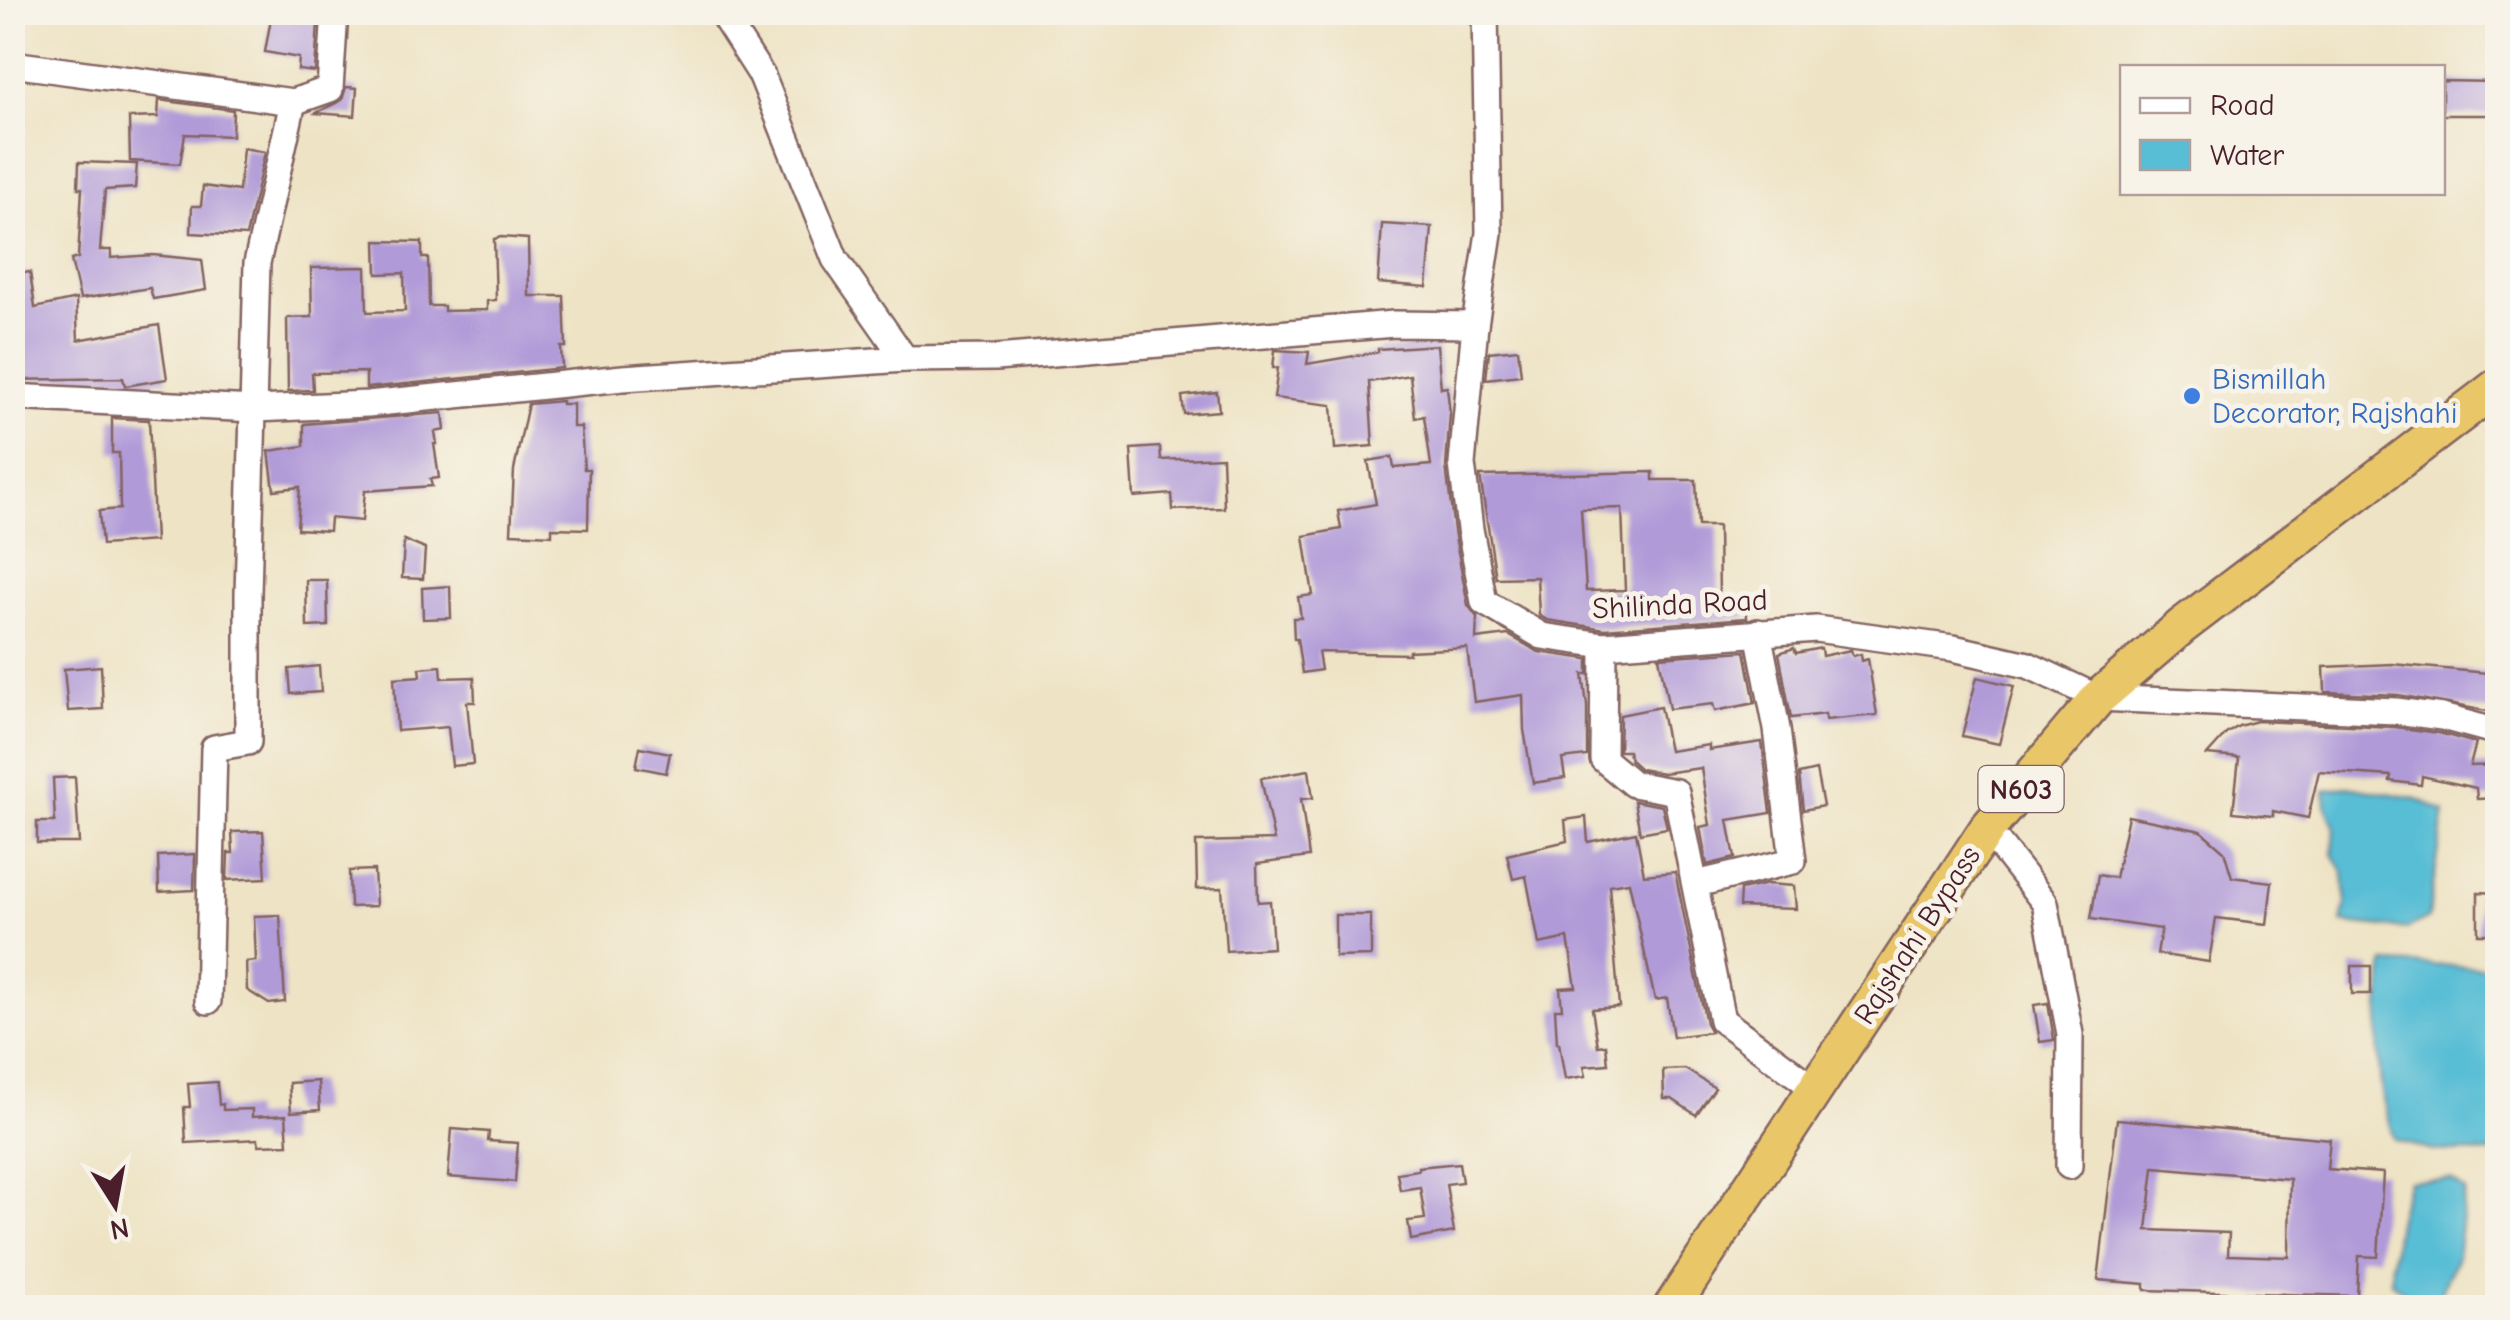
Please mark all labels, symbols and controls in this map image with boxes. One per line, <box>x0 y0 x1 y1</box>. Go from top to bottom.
legend <box>2120 65 2445 195</box>
text: Road <box>2210 88 2275 123</box>
text: Water <box>2210 138 2284 173</box>
place label: Bismillah Decorator, Rajshahi <box>2212 362 2458 431</box>
marker: Bismillah Decorator, Rajshahi <box>2181 385 2203 407</box>
street label: Shilinda Road <box>1591 582 1769 627</box>
road number: N603 <box>1978 766 2064 812</box>
street label: Rajshahi Bypass <box>1847 840 1988 1031</box>
north arrow <box>65 1155 165 1255</box>
text: N <box>108 1211 132 1246</box>

